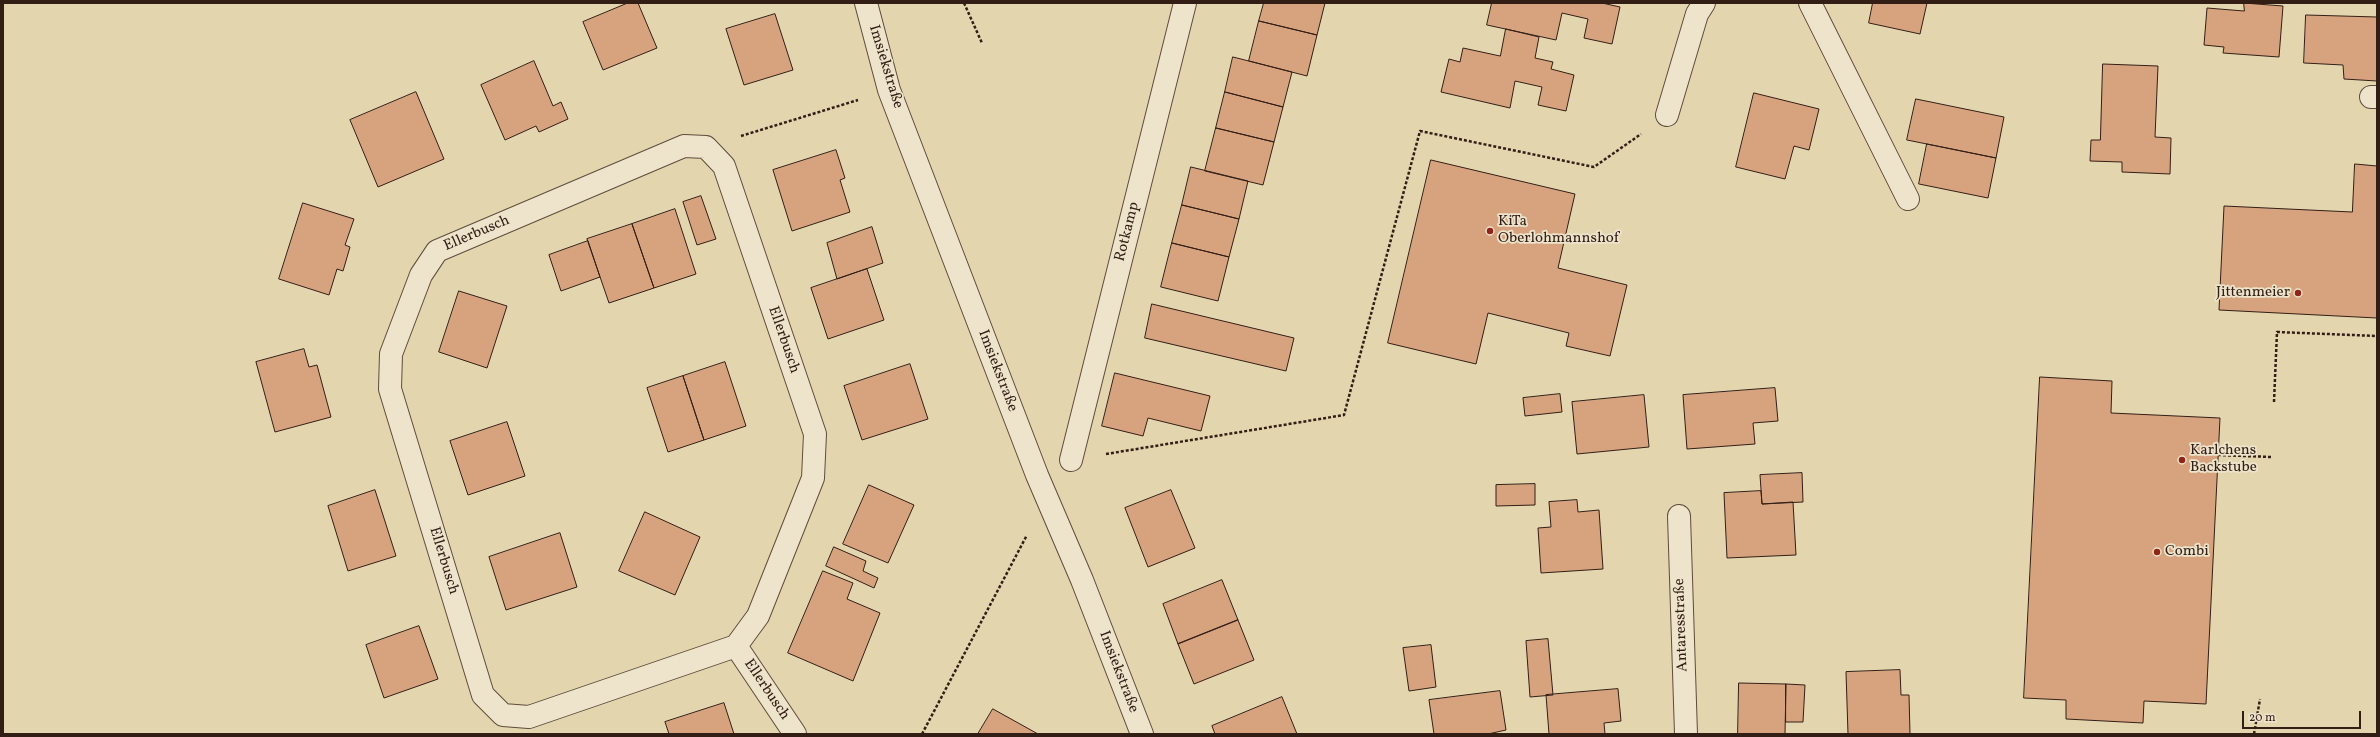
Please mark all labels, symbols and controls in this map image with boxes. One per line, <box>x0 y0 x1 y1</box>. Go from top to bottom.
street label: Imsiekstraße <box>864 23 906 111</box>
street label: Rotkamp <box>1112 200 1144 264</box>
street label: Ellerbusch <box>441 212 513 256</box>
place label: KiTa Oberlohmannshof <box>1498 213 1619 248</box>
marker: KiTa Oberlohmannshof <box>1485 226 1495 236</box>
place label: Jittenmeier <box>2216 284 2290 302</box>
marker: Jittenmeier <box>2293 288 2303 298</box>
street label: Ellerbusch <box>763 304 803 376</box>
street label: Imsiekstraße <box>973 327 1021 415</box>
place label: Karlchens Backstube <box>2190 442 2257 477</box>
marker: Karlchens Backstube <box>2177 455 2187 465</box>
street label: Ellerbusch <box>424 525 462 597</box>
place label: Combi <box>2165 543 2209 561</box>
marker: Combi <box>2152 547 2162 557</box>
street label: Antaresstraße <box>1671 578 1693 672</box>
street label: Imsiekstraße <box>1094 628 1142 716</box>
street label: Ellerbusch <box>739 656 793 724</box>
scale bar <box>2244 703 2363 729</box>
text: 20 m <box>2249 710 2276 726</box>

